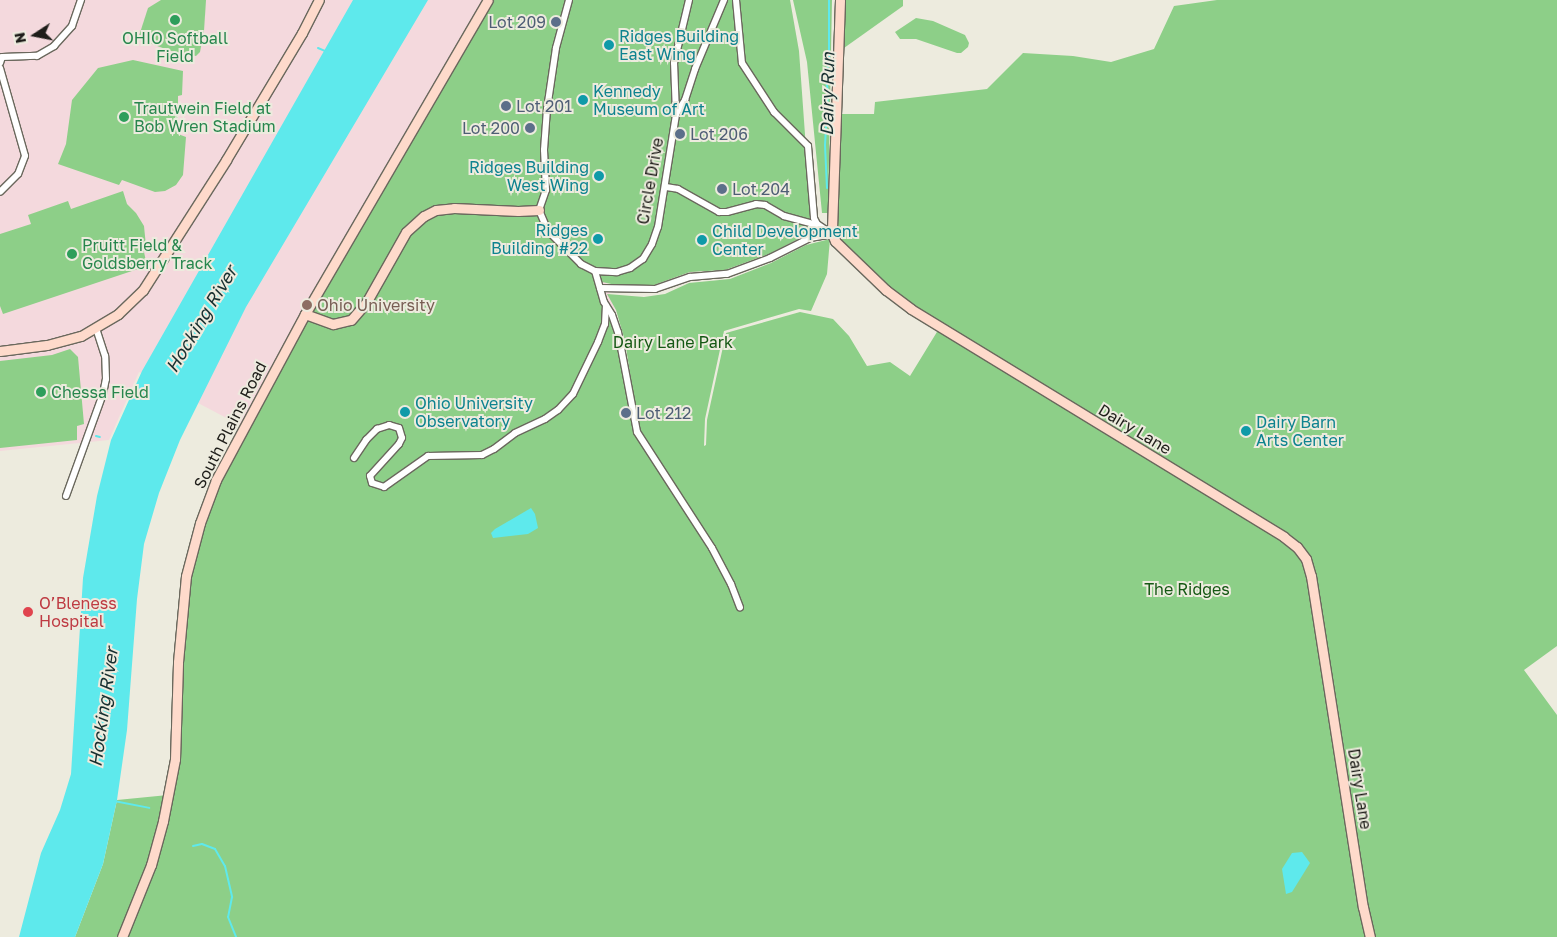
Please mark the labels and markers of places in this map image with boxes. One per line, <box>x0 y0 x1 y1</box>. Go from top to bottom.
place label: Lot 209 <box>488 12 546 32</box>
marker: OHIO Softball Field <box>169 14 181 26</box>
marker: Lot 209 <box>550 16 562 28</box>
place label: Ridges Building East Wing <box>619 26 739 64</box>
place label: OHIO Softball Field <box>122 28 228 66</box>
marker: Ridges Building East Wing <box>603 39 615 51</box>
place label: Kennedy Museum of Art <box>593 81 705 119</box>
marker: Kennedy Museum of Art <box>577 94 589 106</box>
place label: Lot 201 <box>516 96 572 116</box>
place label: Trautwein Field at Bob Wren Stadium <box>134 98 276 136</box>
marker: Lot 201 <box>500 100 512 112</box>
marker: Trautwein Field at Bob Wren Stadium <box>118 111 130 123</box>
place label: Lot 200 <box>462 118 520 138</box>
marker: Lot 200 <box>524 122 536 134</box>
place label: Lot 206 <box>690 124 748 144</box>
marker: Lot 206 <box>674 128 686 140</box>
place label: Ridges Building West Wing <box>469 157 589 195</box>
marker: Ridges Building West Wing <box>593 170 605 182</box>
place label: Lot 204 <box>732 179 790 199</box>
marker: Lot 204 <box>716 183 728 195</box>
place label: Ridges Building #22 <box>491 220 588 258</box>
place label: Child Development Center <box>712 221 858 259</box>
marker: Ridges Building #22 <box>592 233 604 245</box>
marker: Child Development Center <box>696 234 708 246</box>
place label: Pruitt Field & Goldsberry Track <box>82 235 213 273</box>
marker: Pruitt Field & Goldsberry Track <box>66 248 78 260</box>
place label: Ohio University <box>317 295 435 315</box>
marker: Ohio University <box>301 299 313 311</box>
place label: Chessa Field <box>51 382 149 402</box>
marker: Chessa Field <box>35 386 47 398</box>
place label: Ohio University Observatory <box>415 393 533 431</box>
place label: Lot 212 <box>636 403 691 423</box>
marker: Ohio University Observatory <box>399 406 411 418</box>
marker: Lot 212 <box>620 407 632 419</box>
place label: Dairy Barn Arts Center <box>1256 412 1344 450</box>
marker: Dairy Barn Arts Center <box>1240 425 1252 437</box>
place label: O’Bleness Hospital <box>39 593 117 631</box>
marker: O’Bleness Hospital <box>21 605 35 619</box>

